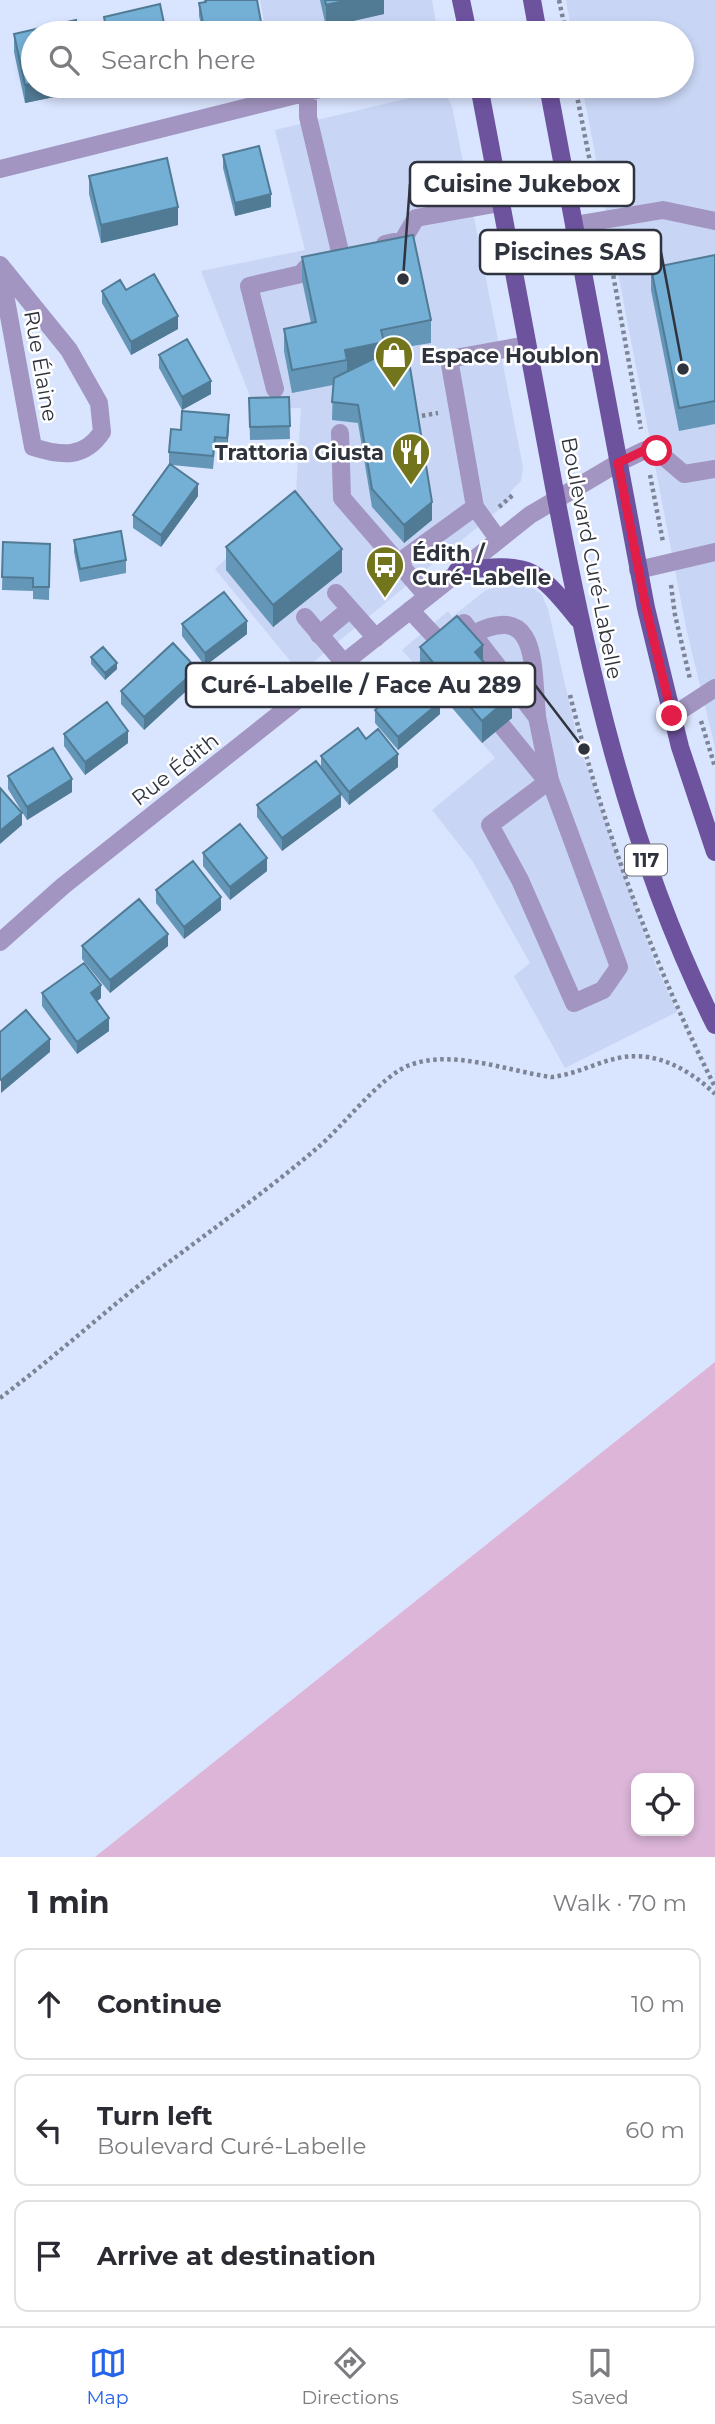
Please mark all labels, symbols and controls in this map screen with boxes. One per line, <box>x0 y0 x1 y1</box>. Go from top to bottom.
search box <box>21 21 694 98</box>
icon: search <box>45 41 83 79</box>
text: Search here <box>101 44 256 76</box>
callout: Cuisine Jukebox <box>410 162 634 206</box>
text: Cuisine Jukebox <box>424 170 621 198</box>
callout: Piscines SAS <box>480 230 661 274</box>
text: Piscines SAS <box>494 238 647 266</box>
street label: Rue Élaine <box>19 309 63 423</box>
shop icon: Espace Houblon <box>373 334 415 389</box>
place label: Espace Houblon <box>421 343 599 368</box>
restaurant icon: Trattoria Giusta <box>390 431 432 486</box>
street label: Boulevard Curé-Labelle <box>556 435 628 681</box>
route start <box>641 435 672 466</box>
place label: Trattoria Giusta <box>215 440 384 465</box>
place label: Édith / Curé-Labelle <box>412 541 551 590</box>
bus stop icon: Édith / Curé-Labelle <box>364 544 406 599</box>
callout: Curé-Labelle / Face Au 289 <box>186 663 535 707</box>
text: Curé-Labelle / Face Au 289 <box>201 671 521 699</box>
route end <box>656 700 687 731</box>
street label: Rue Édith <box>126 727 224 811</box>
road number: 117 <box>625 845 667 876</box>
map controls <box>631 1773 694 1836</box>
button: locate <box>631 1773 694 1836</box>
text: 1 min <box>28 1884 109 1921</box>
text: Walk · 70 m <box>553 1889 687 1917</box>
icon: ahead <box>30 1985 68 2023</box>
text: Continue <box>97 1988 222 2020</box>
text: 10 m <box>631 1990 685 2018</box>
text: Turn left <box>97 2100 213 2132</box>
icon: left <box>30 2111 68 2149</box>
text: 60 m <box>625 2116 685 2144</box>
text: Boulevard Curé-Labelle <box>97 2132 366 2160</box>
icon: arrive <box>30 2237 68 2275</box>
text: Arrive at destination <box>97 2240 376 2272</box>
tab: Map <box>86 2344 129 2409</box>
tab: Directions <box>301 2344 399 2409</box>
tab: Saved <box>572 2344 629 2409</box>

